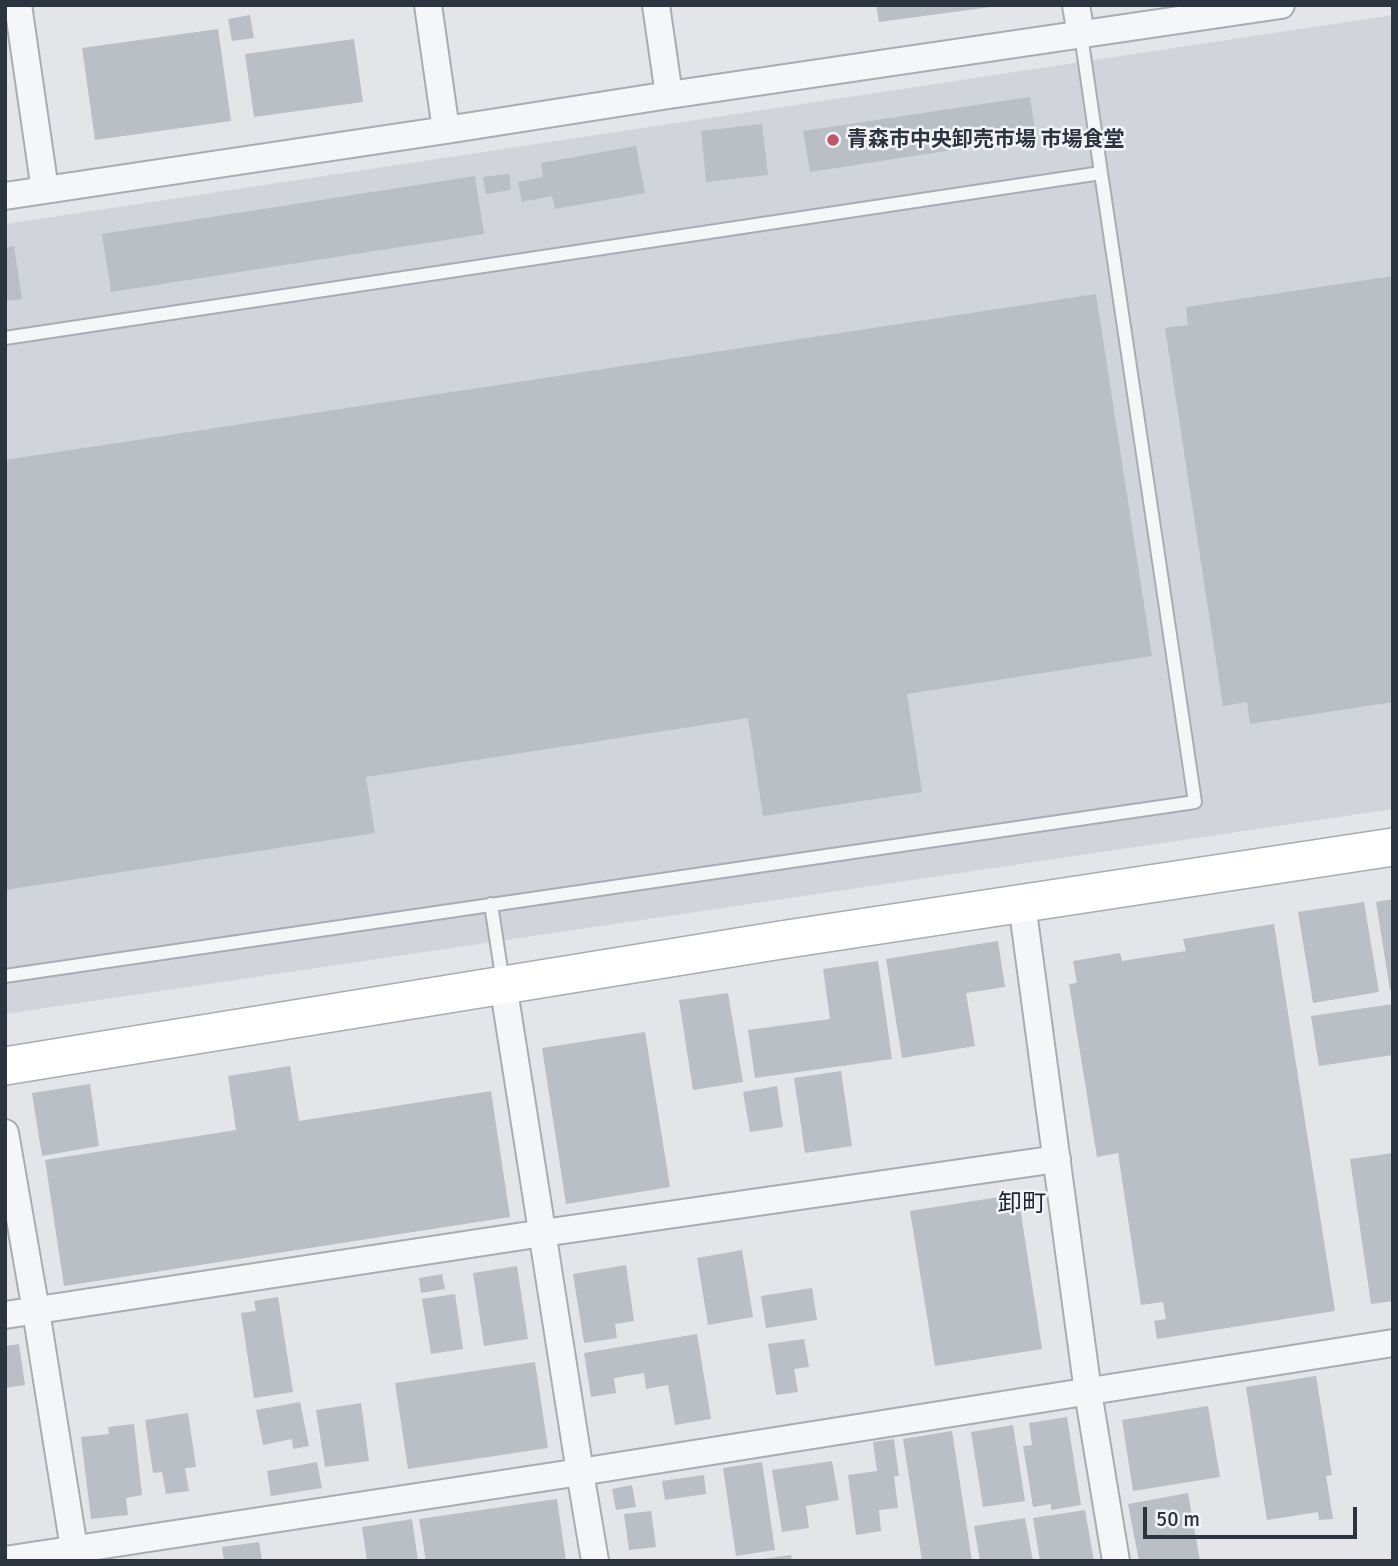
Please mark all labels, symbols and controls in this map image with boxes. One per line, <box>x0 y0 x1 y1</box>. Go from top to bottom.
place label: 青森市中央卸売市場 市場食堂 <box>847 127 1125 153</box>
marker: 青森市中央卸売市場 市場食堂 <box>825 132 841 148</box>
district label: 卸町 <box>998 1191 1046 1219</box>
scale bar <box>1146 1492 1360 1536</box>
text: 50 m <box>1156 1506 1200 1532</box>

